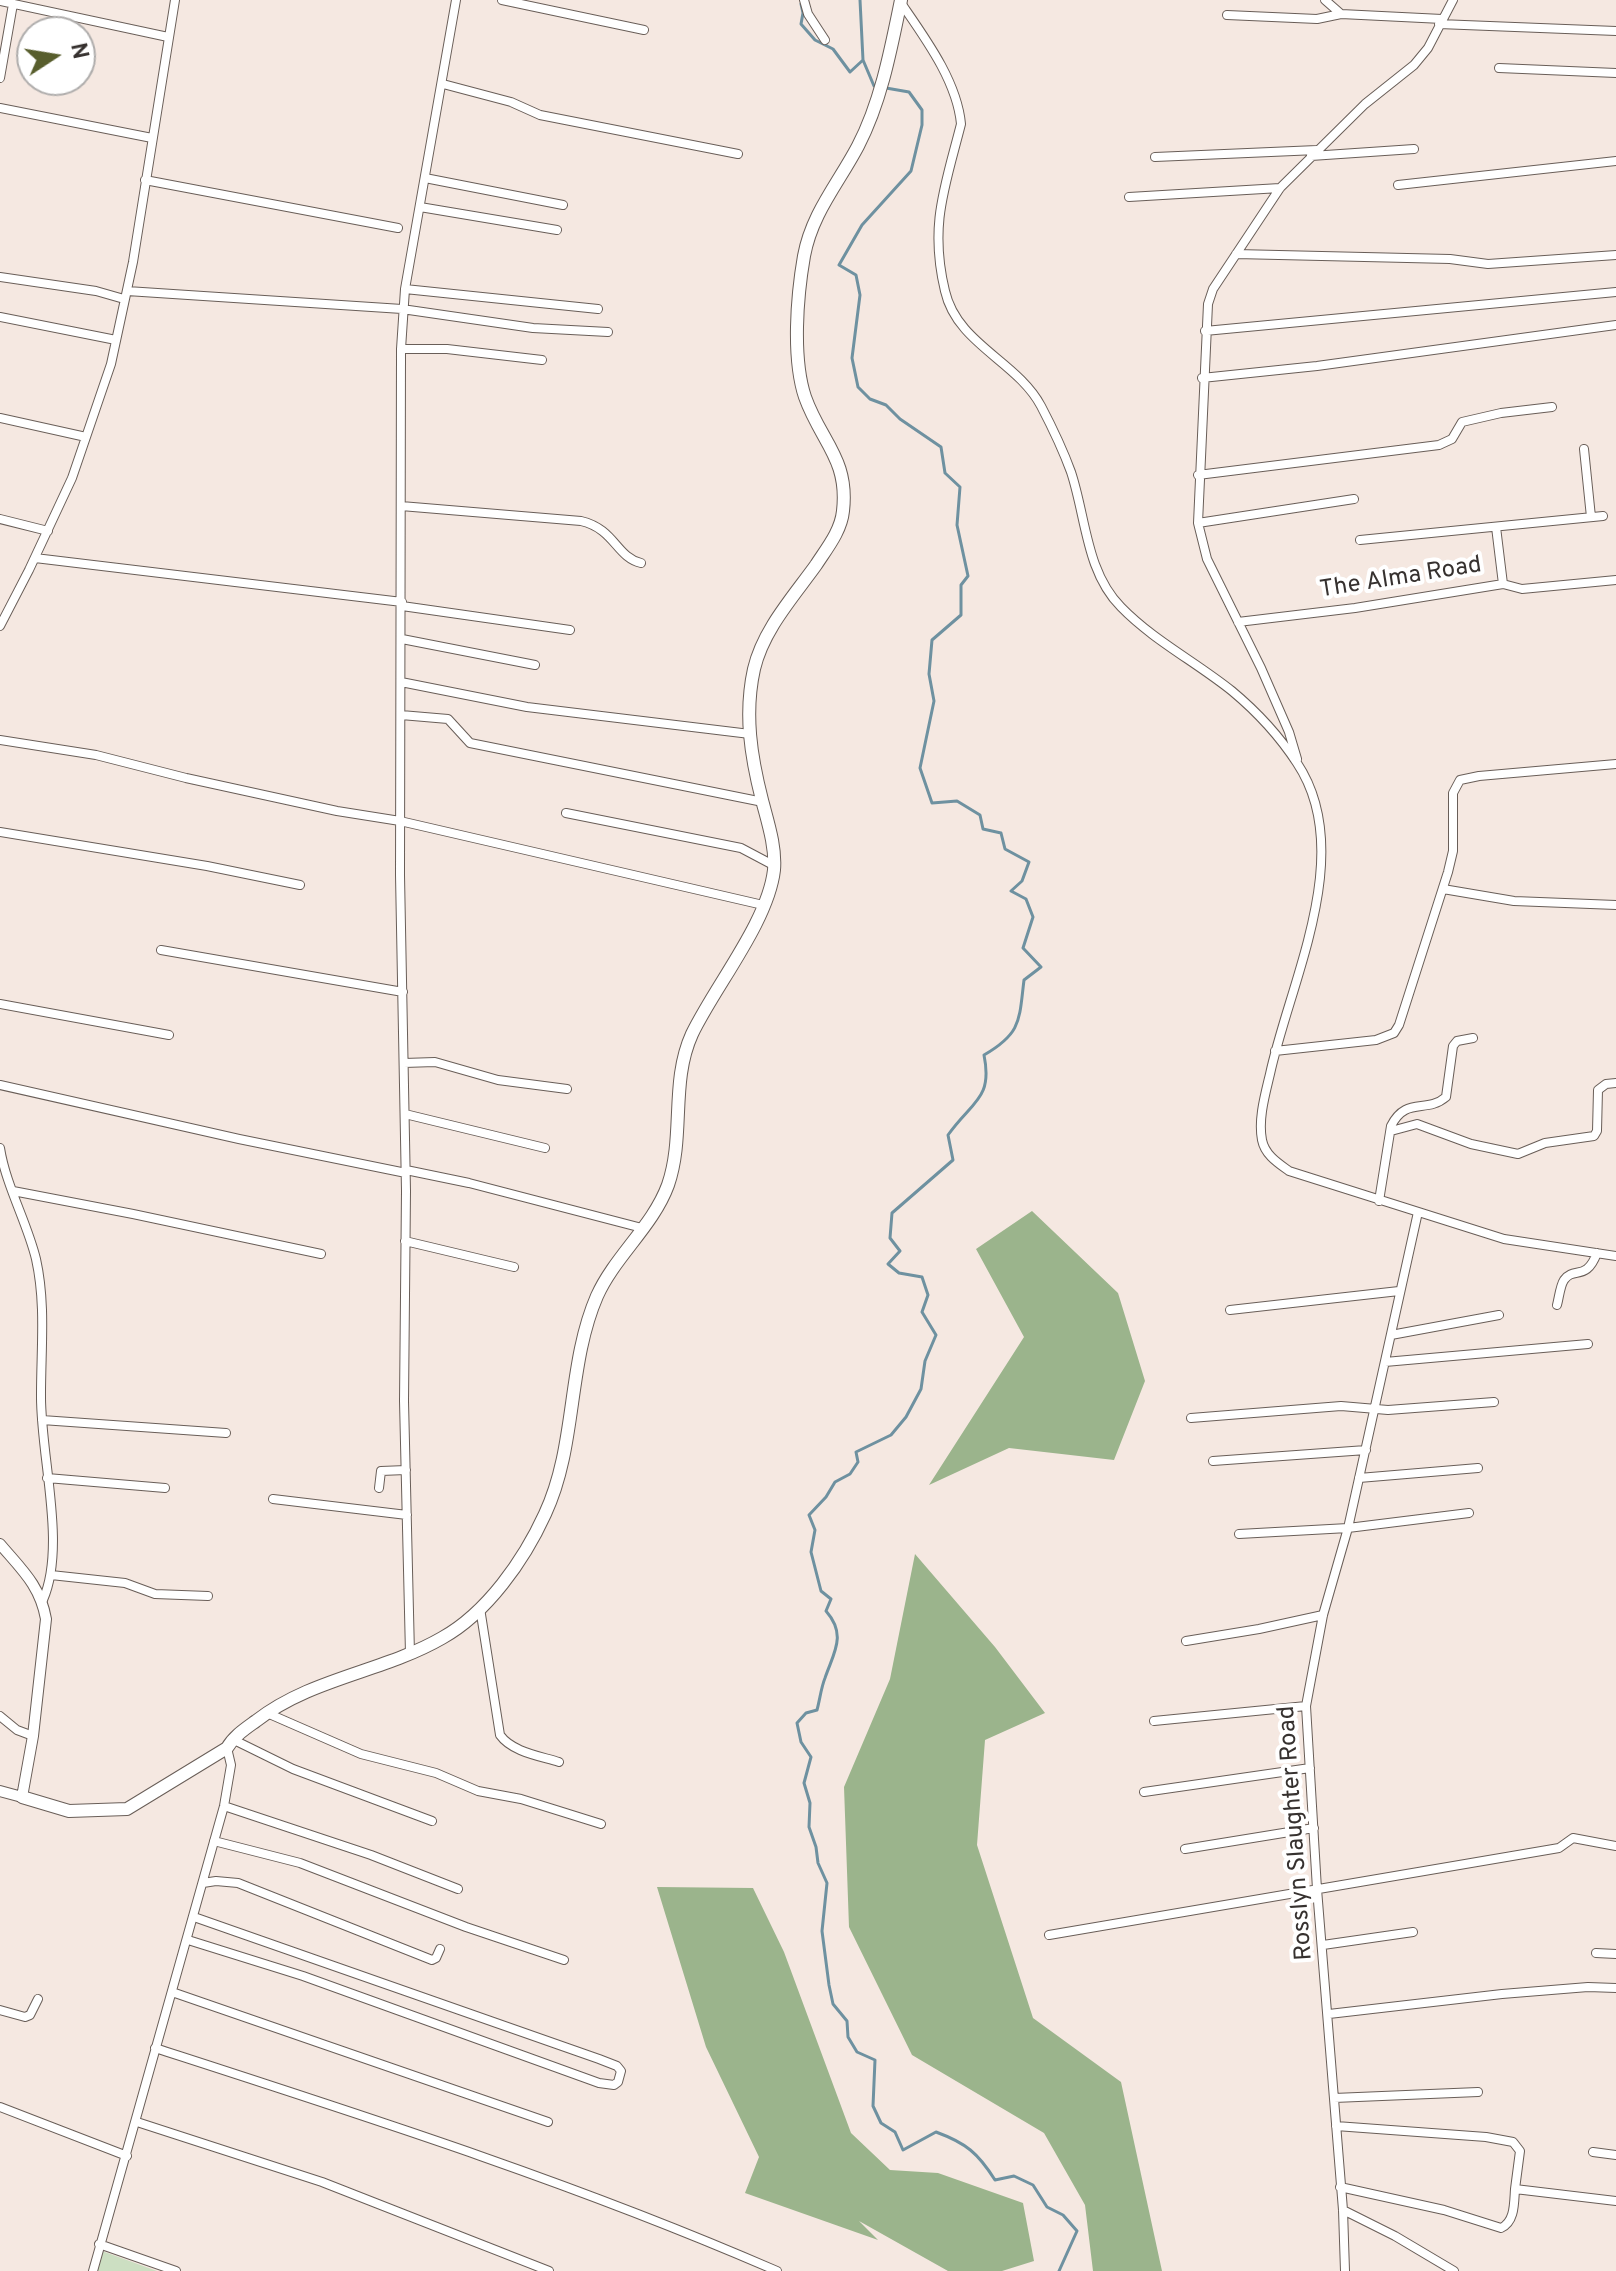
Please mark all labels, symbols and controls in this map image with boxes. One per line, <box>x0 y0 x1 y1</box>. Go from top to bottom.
north arrow <box>16 16 96 96</box>
text: N <box>63 41 93 62</box>
street label: The Alma Road <box>1318 552 1484 606</box>
street label: Rosslyn Slaughter Road <box>1274 1705 1320 1961</box>

